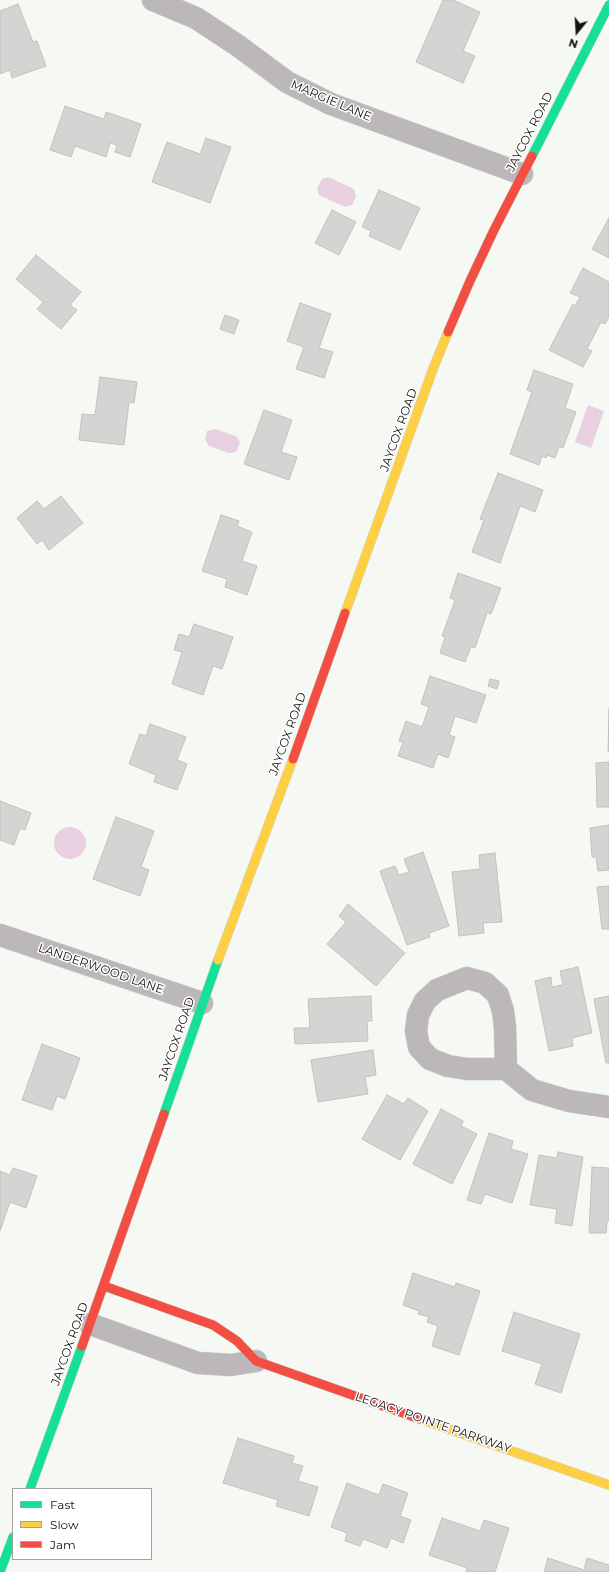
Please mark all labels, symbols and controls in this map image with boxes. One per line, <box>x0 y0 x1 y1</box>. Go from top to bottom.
north arrow <box>557 12 597 52</box>
text: N <box>567 35 580 51</box>
street label: MARGIE LANE <box>288 78 374 124</box>
street label: JAYCOX ROAD <box>504 90 556 174</box>
street label: JAYCOX ROAD <box>377 387 421 473</box>
street label: JAYCOX ROAD <box>266 691 310 777</box>
street label: LANDERWOOD LANE <box>36 941 166 997</box>
street label: JAYCOX ROAD <box>156 995 198 1083</box>
street label: JAYCOX ROAD <box>48 1301 92 1387</box>
street label: LEGACY POINTE PARKWAY <box>353 1389 513 1457</box>
legend <box>12 1488 152 1560</box>
text: Fast <box>50 1497 75 1512</box>
text: Slow <box>50 1517 79 1532</box>
text: Jam <box>50 1537 76 1552</box>

